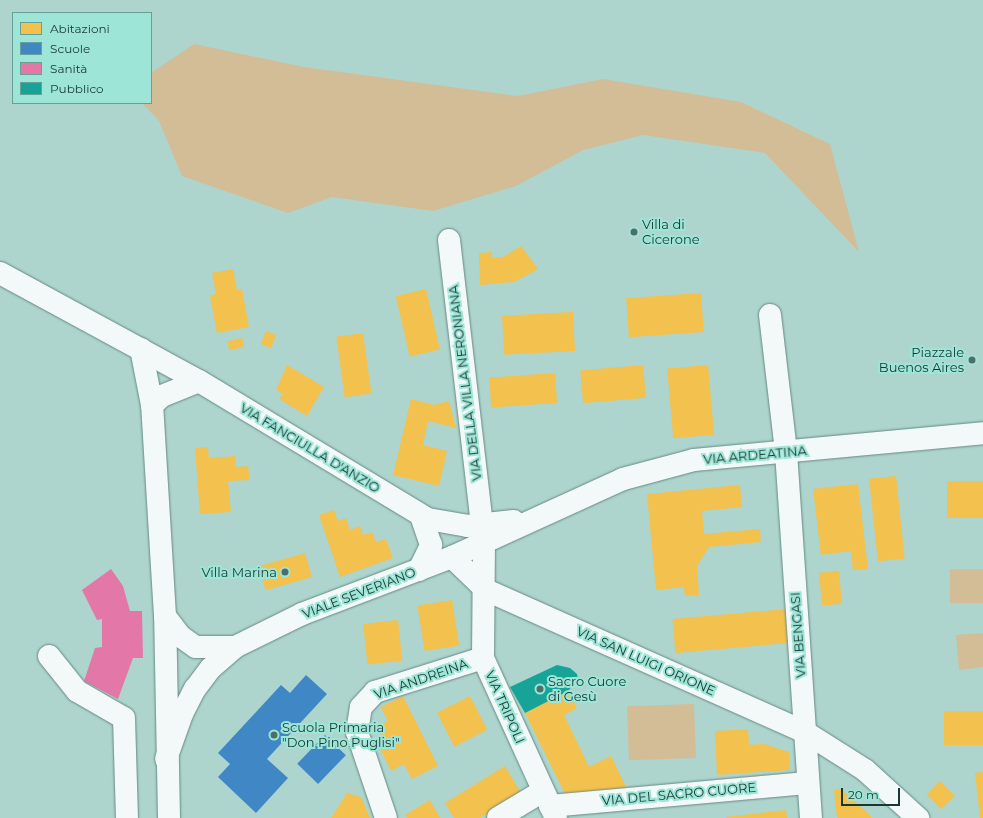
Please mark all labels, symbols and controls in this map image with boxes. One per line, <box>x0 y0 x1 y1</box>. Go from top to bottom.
legend <box>12 12 152 104</box>
text: Abitazioni <box>50 21 110 36</box>
text: Scuole <box>50 41 90 56</box>
text: Sanità <box>50 61 87 76</box>
text: Pubblico <box>50 81 104 96</box>
place label: Villa di Cicerone <box>642 217 700 248</box>
marker: Villa di Cicerone <box>629 227 639 237</box>
street label: VIA DELLA VILLA NERONIANA <box>445 284 485 482</box>
place label: Piazzale Buenos Aires <box>879 345 964 376</box>
marker: Piazzale Buenos Aires <box>967 355 977 365</box>
street label: VIA FANCIULLA D'ANZIO <box>237 400 383 496</box>
street label: VIA ARDEATINA <box>703 443 807 467</box>
place label: Villa Marina <box>201 564 277 580</box>
street label: VIALE SEVERIANO <box>300 564 418 622</box>
marker: Villa Marina <box>280 567 290 577</box>
street label: VIA BENGASI <box>787 592 809 678</box>
street label: VIA SAN LUIGI ORIONE <box>574 623 718 699</box>
street label: VIA ANDREINA <box>372 656 470 702</box>
street label: VIA TRIPOLI <box>482 668 528 746</box>
place label: Sacro Cuore di Gesù <box>548 674 626 705</box>
marker: Sacro Cuore di Gesù <box>535 684 545 694</box>
place label: Scuola Primaria "Don Pino Puglisi" <box>282 720 400 751</box>
marker: Scuola Primaria "Don Pino Puglisi" <box>269 730 279 740</box>
street label: VIA DEL SACRO CUORE <box>601 779 757 809</box>
scale bar <box>843 780 902 806</box>
text: 20 m <box>848 787 879 802</box>

